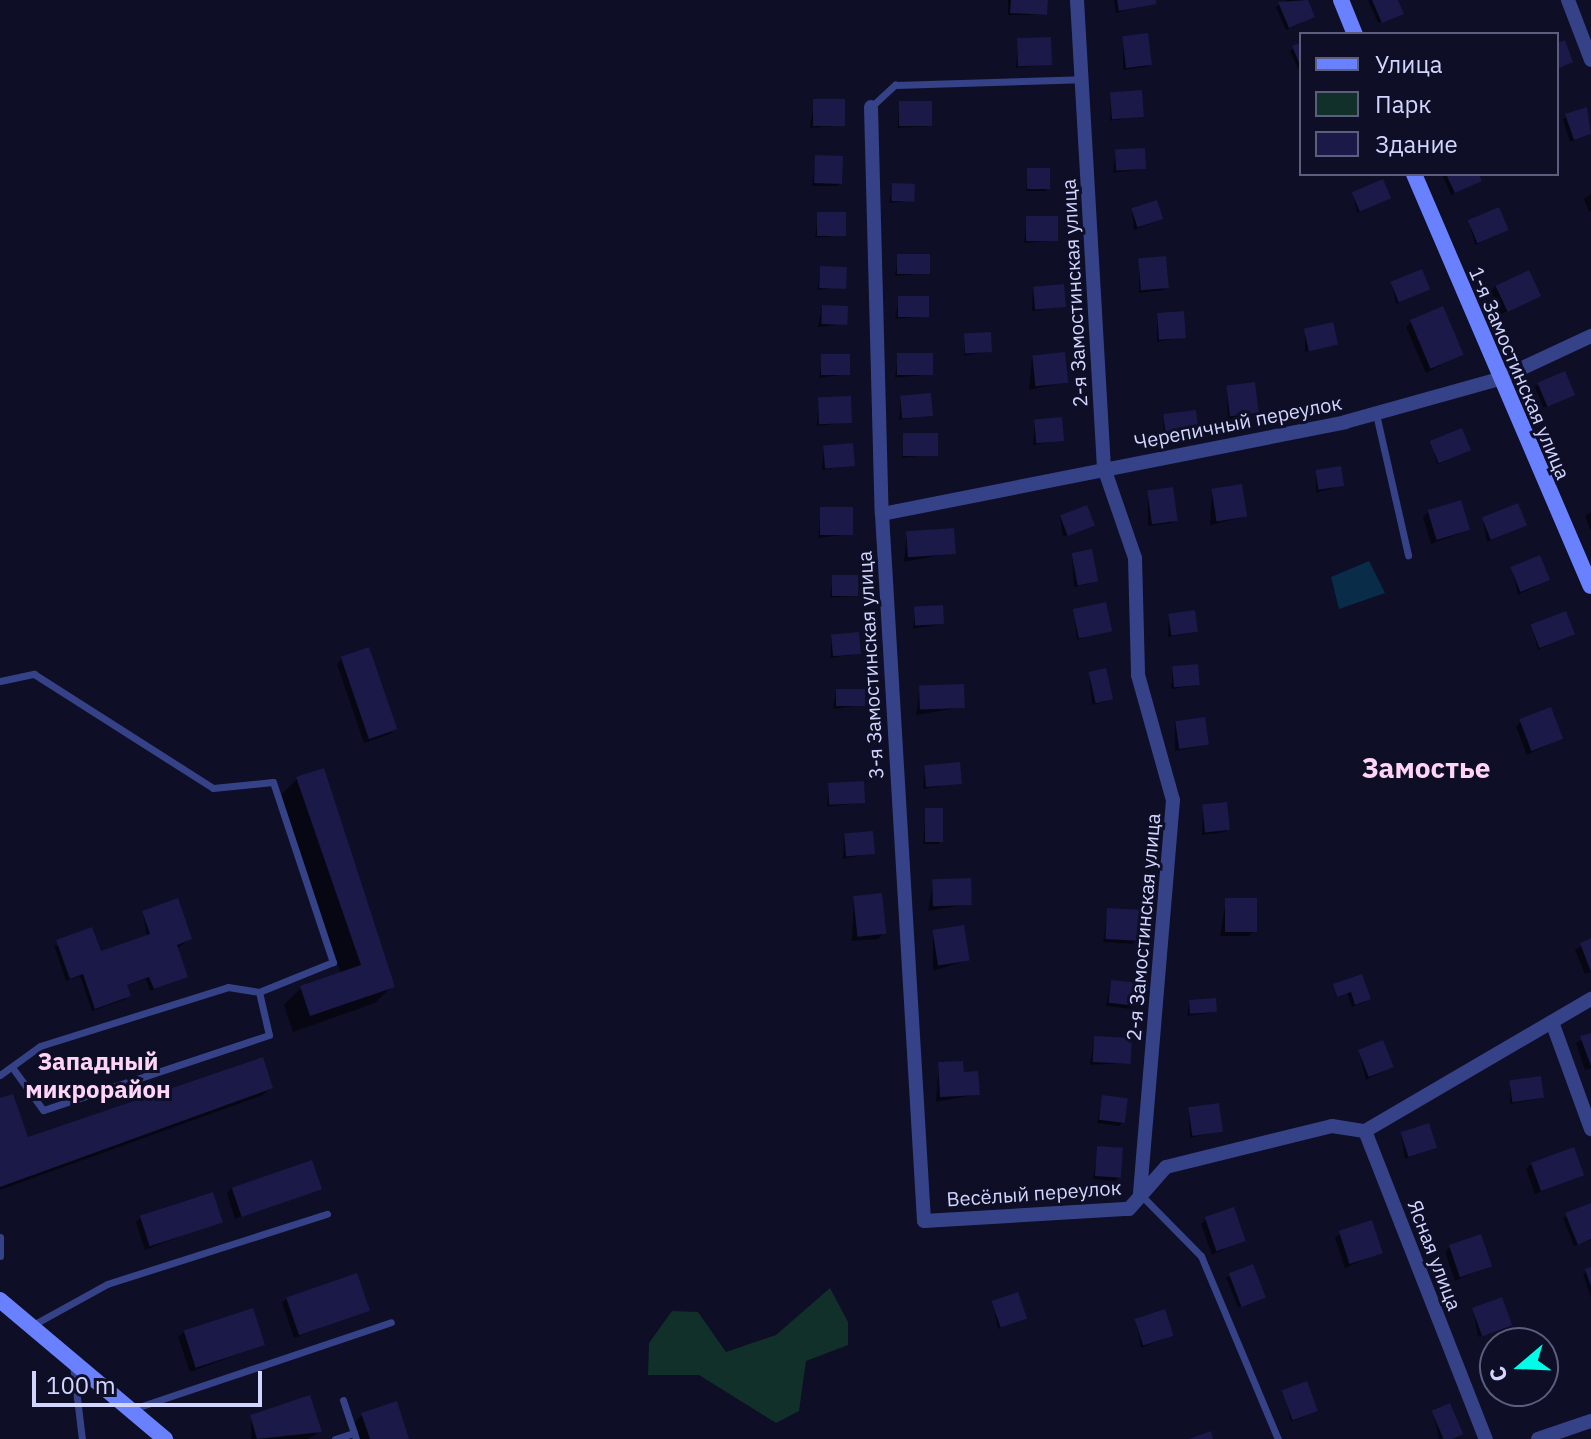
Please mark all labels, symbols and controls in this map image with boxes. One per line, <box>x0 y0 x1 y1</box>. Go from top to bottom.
legend <box>1299 32 1559 176</box>
text: Улица <box>1375 48 1443 80</box>
text: Парк <box>1375 88 1432 120</box>
text: Здание <box>1375 128 1458 160</box>
street label: 2-я Замостинская улица <box>1056 178 1092 408</box>
street label: 1-я Замостинская улица <box>1464 263 1576 483</box>
street label: Черепичный переулок <box>1132 390 1344 454</box>
street label: 3-я Замостинская улица <box>852 550 888 780</box>
district label: Замостье <box>1362 751 1490 785</box>
street label: 2-я Замостинская улица <box>1121 812 1165 1042</box>
district label: Западный микрорайон <box>25 1048 171 1104</box>
street label: Весёлый переулок <box>946 1175 1122 1211</box>
street label: Ясная улица <box>1403 1196 1467 1314</box>
north arrow <box>1479 1327 1559 1407</box>
scale bar <box>36 1355 266 1405</box>
text: С <box>1482 1363 1514 1386</box>
text: 100 m <box>46 1369 116 1401</box>

